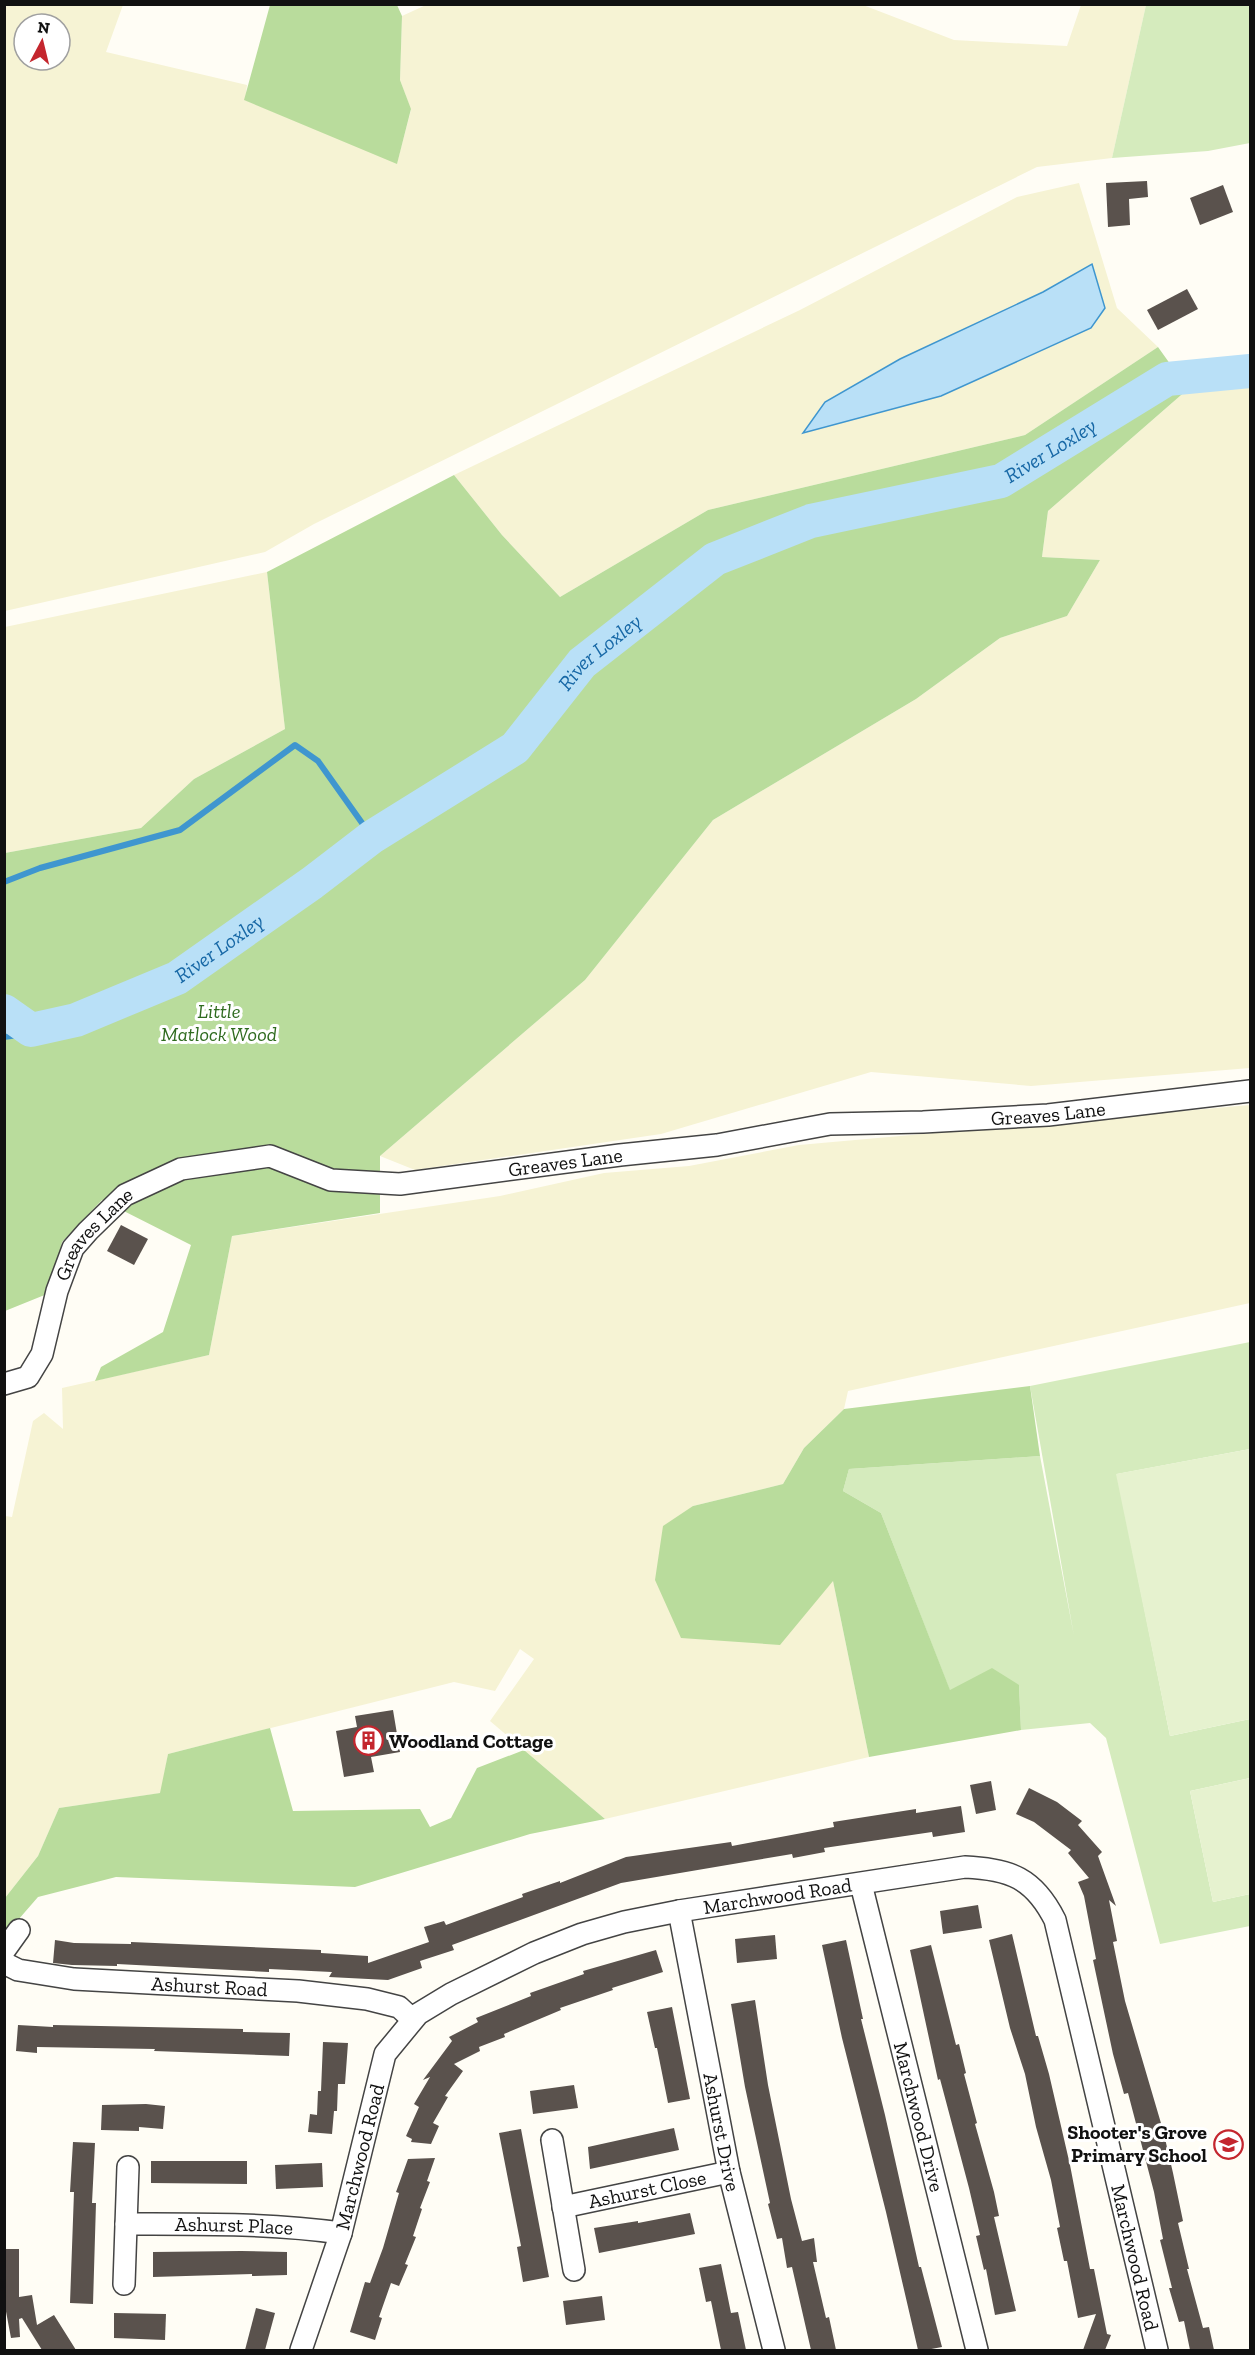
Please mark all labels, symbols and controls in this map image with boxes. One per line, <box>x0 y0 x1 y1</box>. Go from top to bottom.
north arrow <box>12 12 72 72</box>
text: N <box>37 17 51 38</box>
water label: River Loxley <box>1000 412 1101 488</box>
water label: River Loxley <box>552 608 646 695</box>
water label: River Loxley <box>169 908 268 988</box>
park label: Little Matlock Wood <box>161 999 277 1046</box>
street label: Greaves Lane <box>990 1096 1107 1130</box>
street label: Greaves Lane <box>507 1143 624 1182</box>
street label: Greaves Lane <box>50 1181 136 1284</box>
building icon: Woodland Cottage <box>352 1725 384 1757</box>
place label: Woodland Cottage <box>389 1729 553 1753</box>
street label: Marchwood Road <box>702 1873 853 1919</box>
street label: Ashurst Road <box>151 1971 268 2001</box>
street label: Marchwood Drive <box>889 2039 949 2194</box>
street label: Ashurst Drive <box>698 2071 745 2194</box>
street label: Marchwood Road <box>330 2081 389 2233</box>
place label: Shooter's Grove Primary School <box>1067 2120 1207 2167</box>
school or university icon: Shooter's Grove Primary School <box>1212 2128 1244 2160</box>
street label: Ashurst Close <box>586 2165 708 2213</box>
street label: Marchwood Road <box>1106 2182 1164 2333</box>
street label: Ashurst Place <box>175 2212 294 2240</box>

